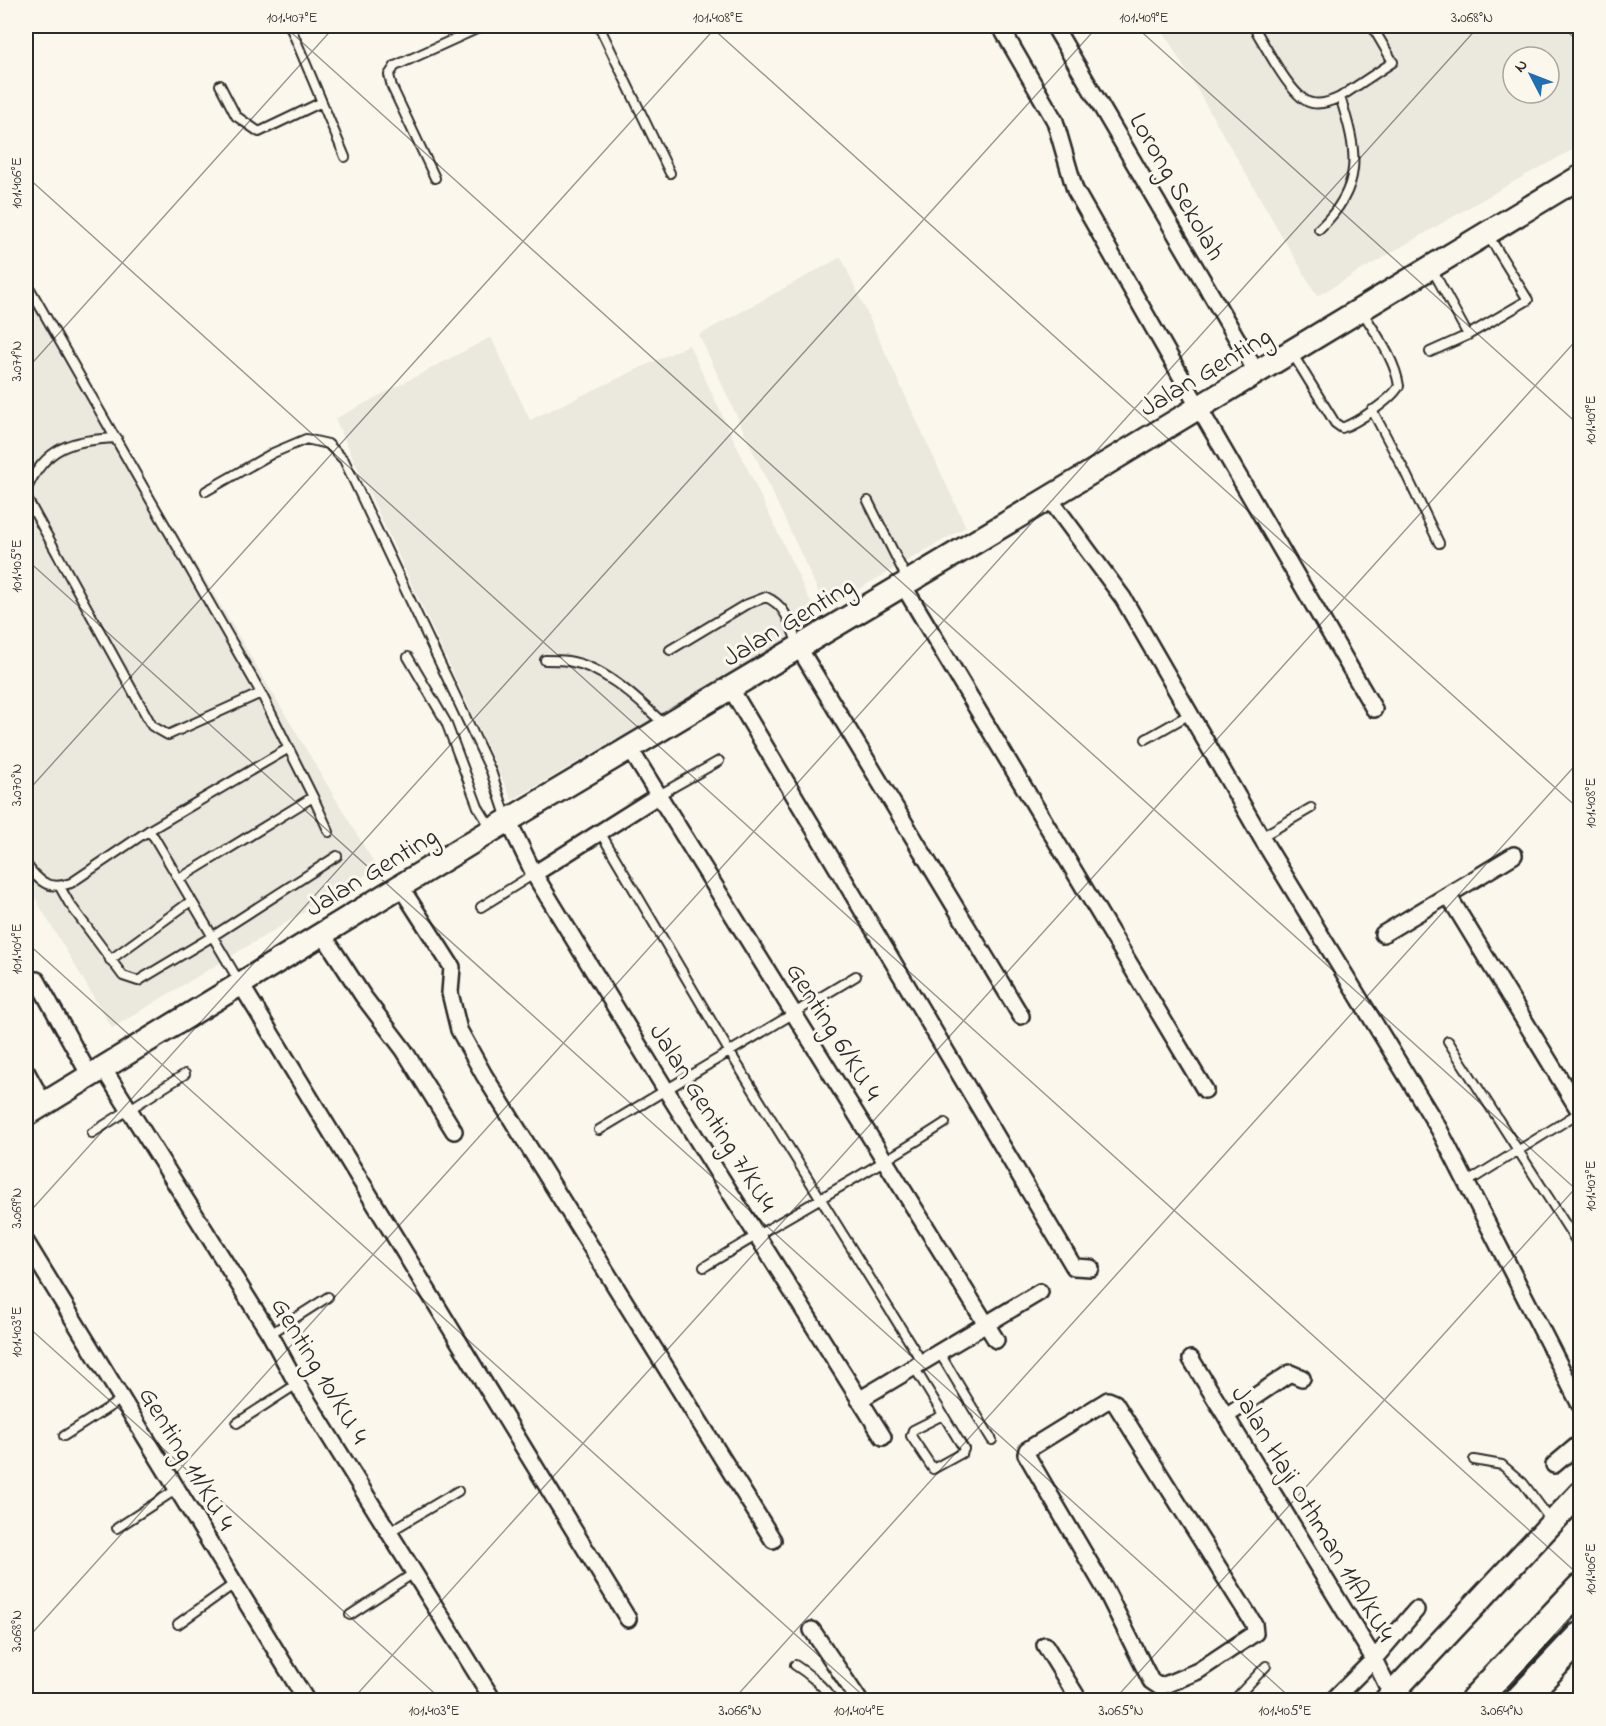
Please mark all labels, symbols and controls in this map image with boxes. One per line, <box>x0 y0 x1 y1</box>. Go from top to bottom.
text: 101.407°E <box>266 7 318 29</box>
text: 101.408°E <box>693 7 743 29</box>
text: 101.409°E <box>1119 7 1169 29</box>
text: 3.068°N <box>1451 7 1493 29</box>
north arrow <box>1501 45 1561 105</box>
text: N <box>1509 54 1534 78</box>
street label: Lorong Sekolah <box>1118 106 1234 268</box>
text: 101.406°E <box>6 157 28 209</box>
street label: Jalan Genting <box>1133 318 1280 428</box>
text: 3.071°N <box>6 341 28 381</box>
text: 101.409°E <box>1580 395 1602 445</box>
text: 101.405°E <box>6 539 28 593</box>
street label: Jalan Genting <box>716 568 863 678</box>
text: 3.070°N <box>6 764 28 806</box>
text: 101.408°E <box>1580 778 1602 828</box>
street label: Jalan Genting <box>299 818 446 928</box>
text: 101.404°E <box>6 923 28 975</box>
street label: Genting 6/KU 4 <box>775 956 891 1109</box>
street label: Jalan Genting 7/KU4 <box>638 1016 786 1220</box>
text: 101.407°E <box>1580 1160 1602 1212</box>
text: 3.069°N <box>6 1188 28 1229</box>
street label: Genting 10/KU 4 <box>260 1290 378 1452</box>
text: 101.403°E <box>6 1306 28 1358</box>
street label: Jalan Haji Othman 11A/KU4 <box>1220 1379 1404 1650</box>
street label: Genting 11/KU 4 <box>127 1380 244 1539</box>
text: 101.406°E <box>1580 1543 1602 1595</box>
text: 3.068°N <box>6 1610 28 1652</box>
text: 101.403°E <box>408 1700 460 1722</box>
text: 3.066°N <box>718 1700 762 1722</box>
text: 101.404°E <box>833 1700 885 1722</box>
text: 3.065°N <box>1098 1700 1144 1722</box>
text: 101.405°E <box>1258 1700 1312 1722</box>
text: 3.064°N <box>1481 1700 1523 1722</box>

